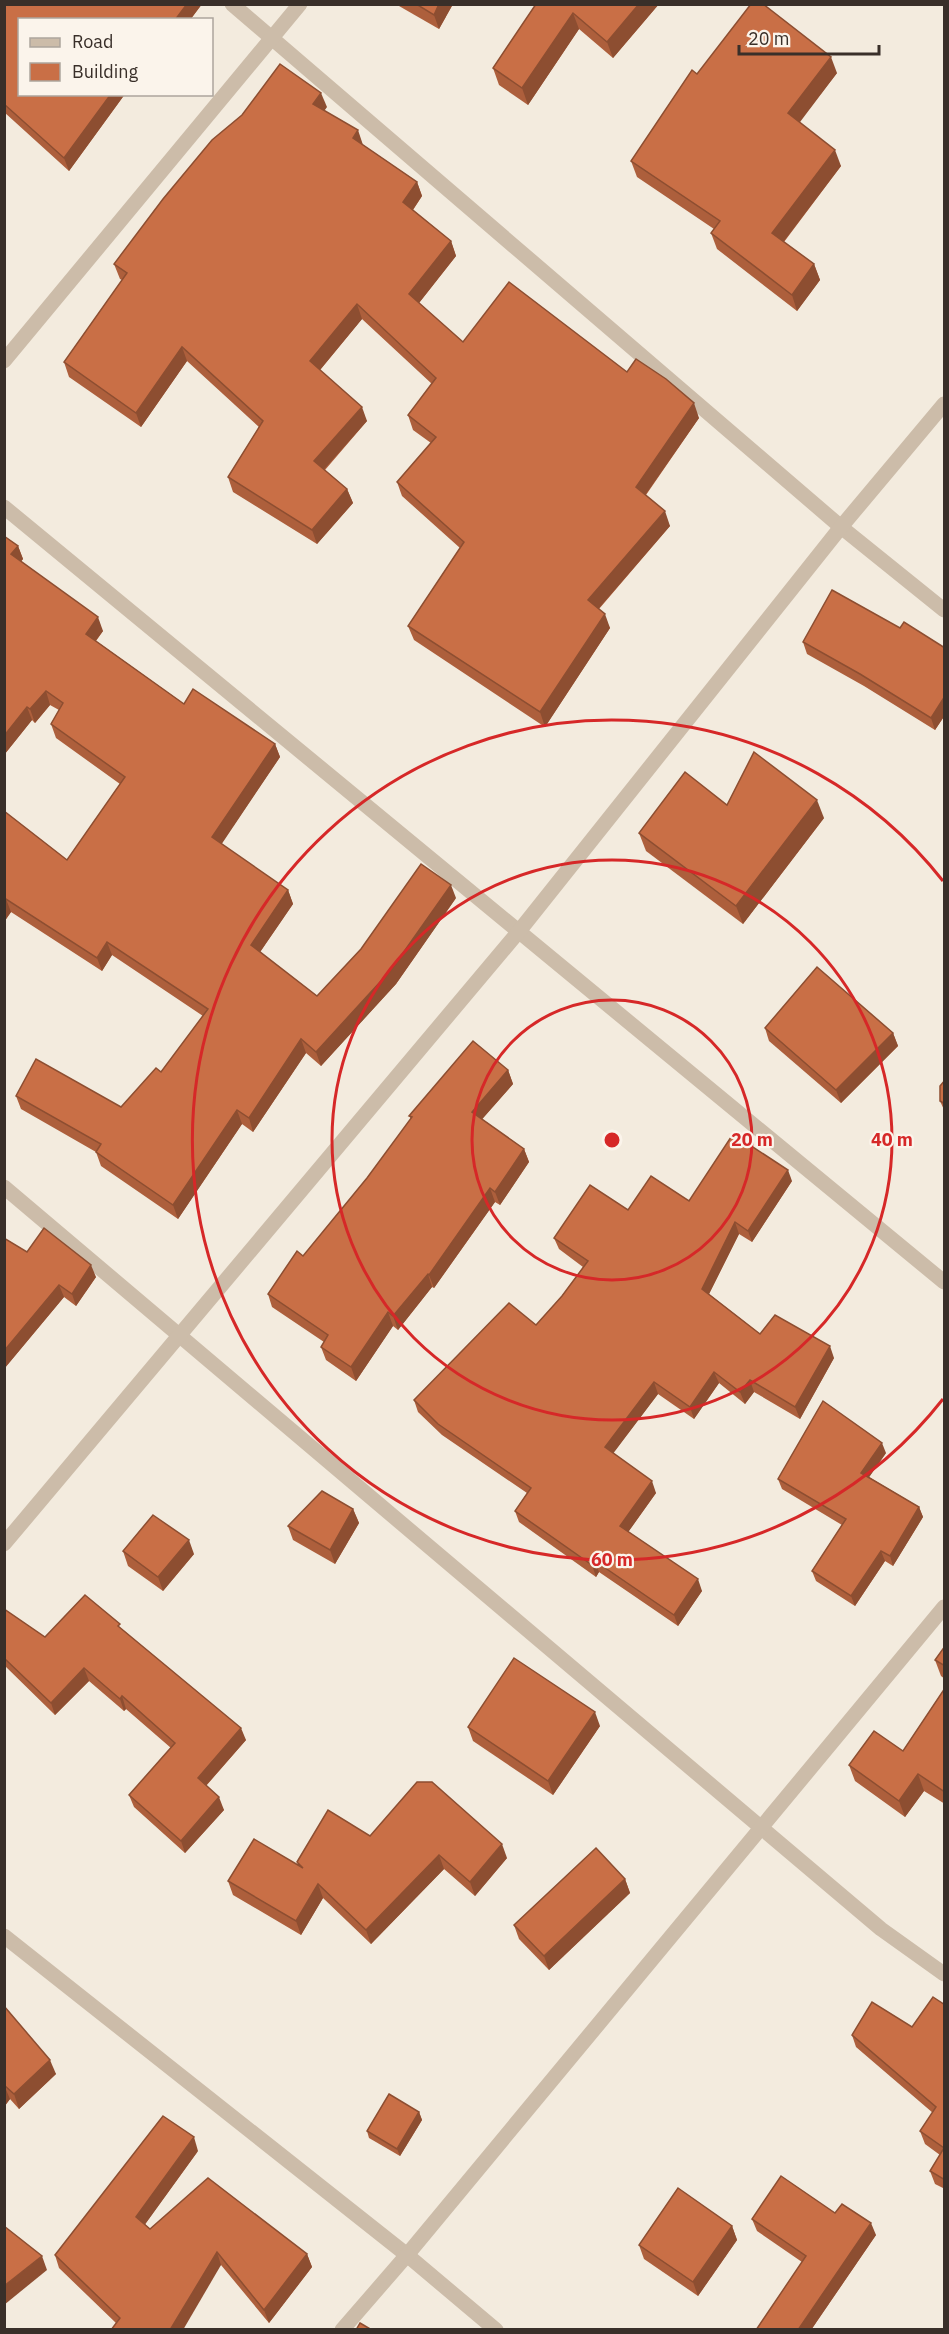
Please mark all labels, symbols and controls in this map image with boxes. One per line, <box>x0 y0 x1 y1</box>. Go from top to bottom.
legend <box>18 18 213 96</box>
scale bar <box>739 18 878 56</box>
text: 20 m <box>748 27 790 50</box>
text: Road <box>72 30 113 53</box>
text: Building <box>72 60 139 83</box>
text: 20 m <box>731 1128 773 1151</box>
text: 40 m <box>871 1128 913 1151</box>
centre of rings <box>602 1130 622 1150</box>
text: 60 m <box>591 1548 633 1571</box>

